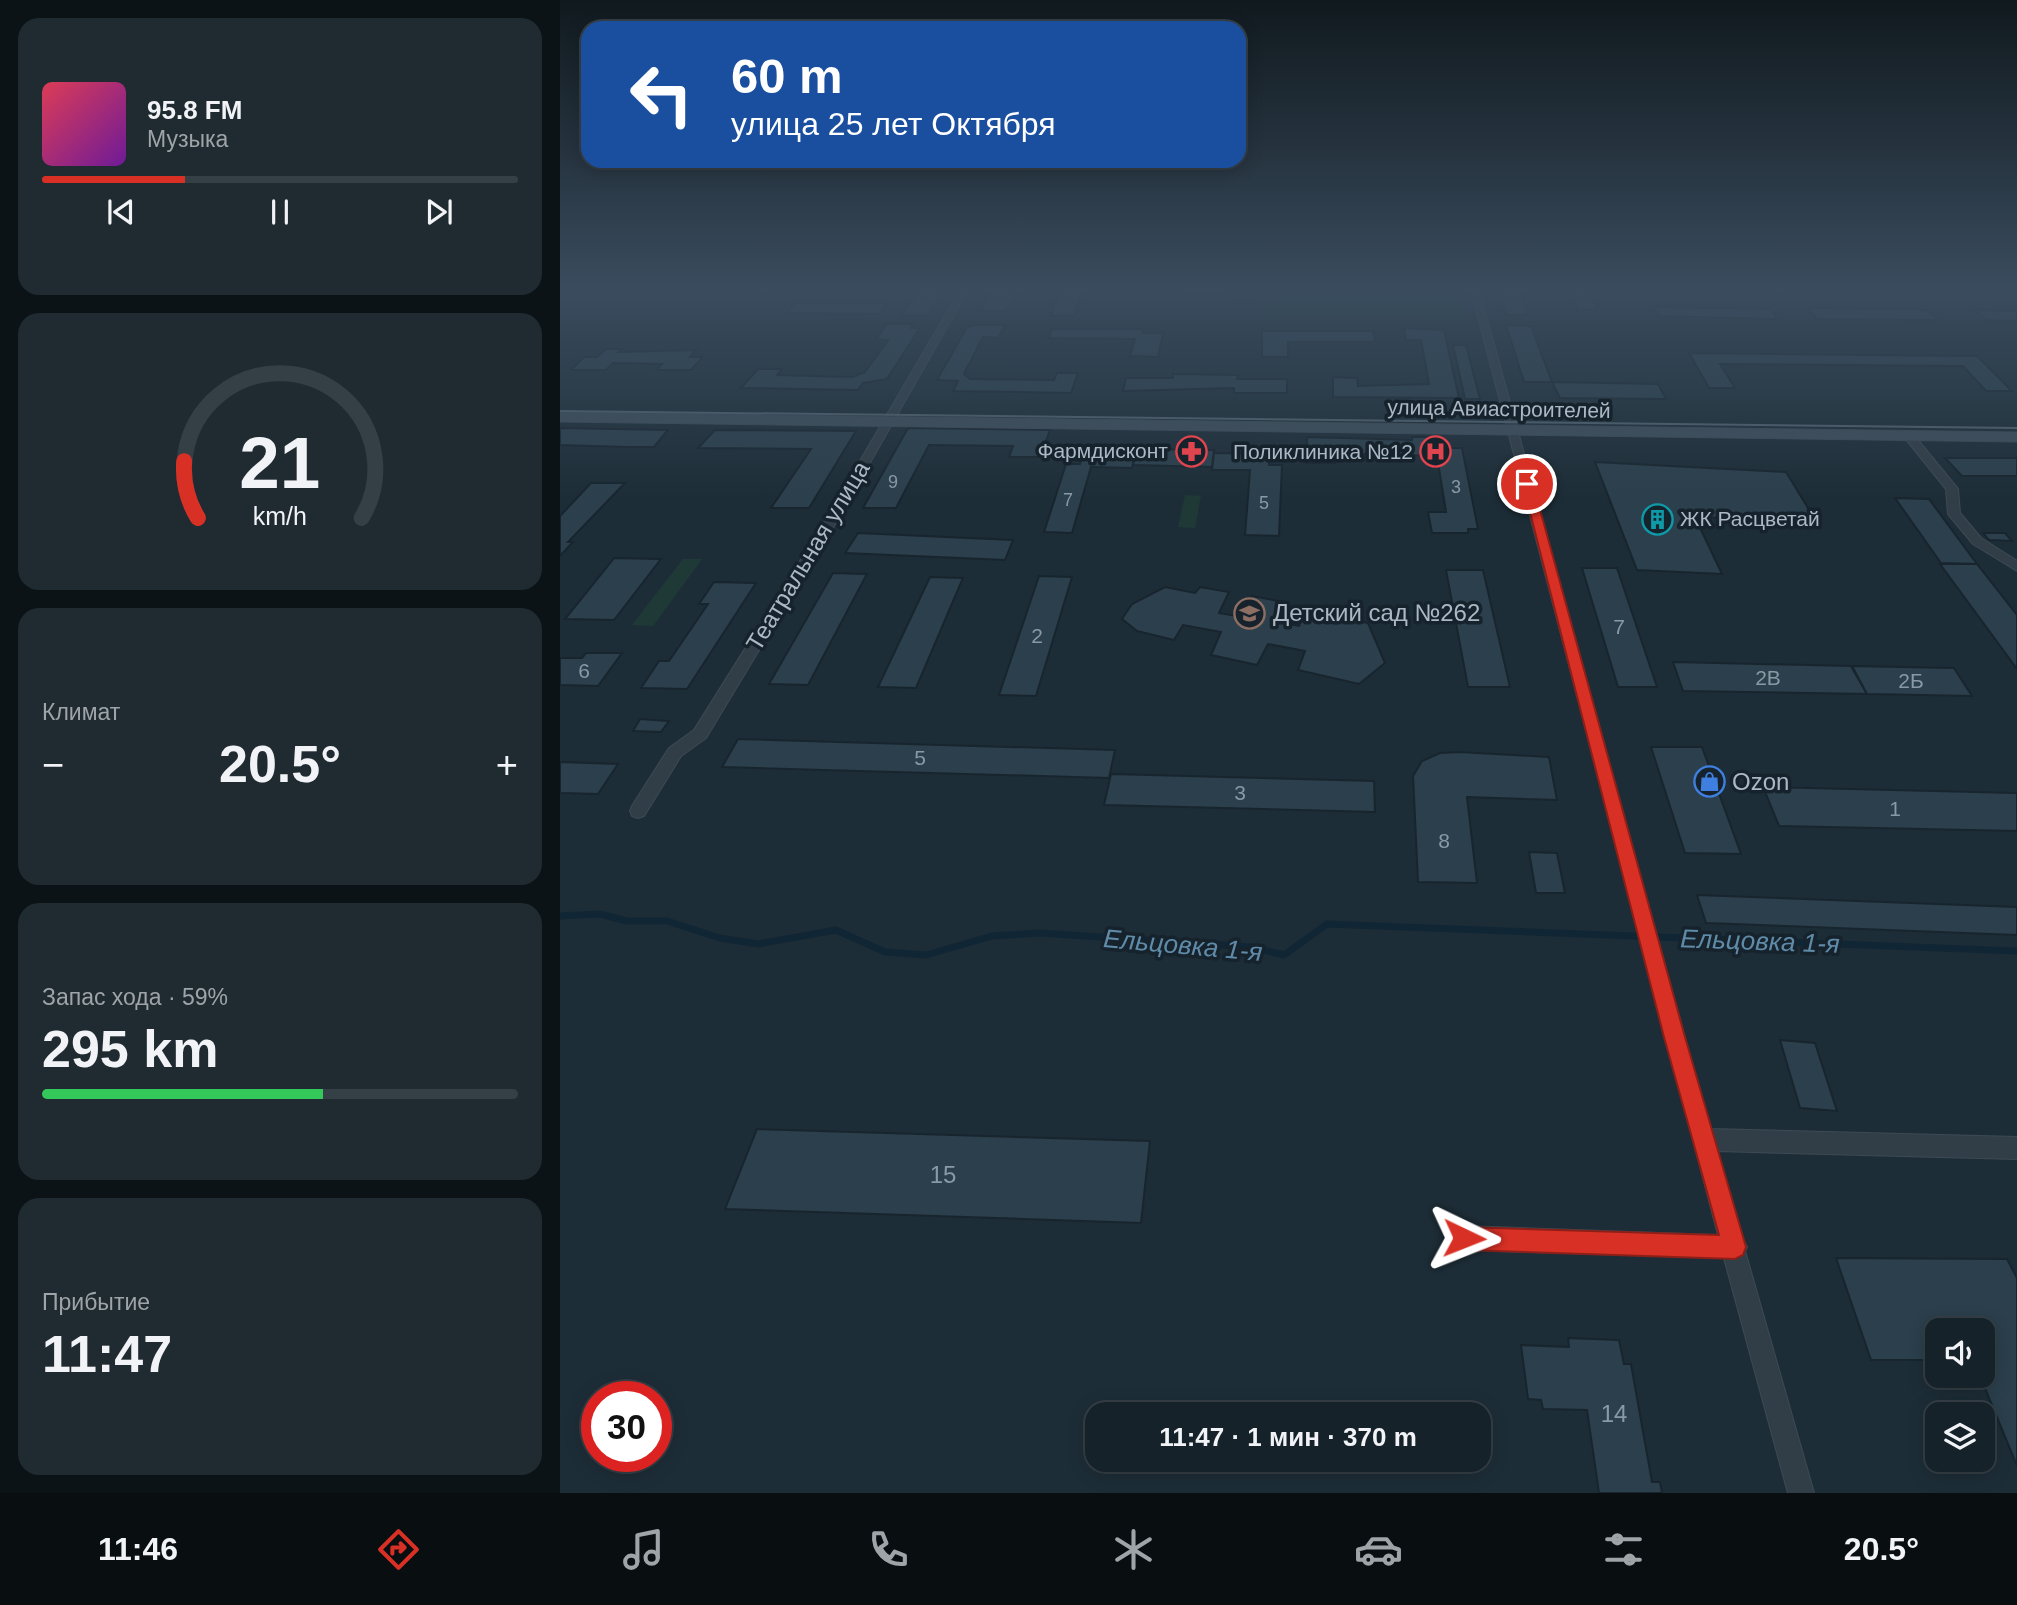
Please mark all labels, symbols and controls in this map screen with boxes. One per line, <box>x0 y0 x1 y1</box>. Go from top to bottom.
icon: left <box>616 49 707 140</box>
text: 60 m <box>731 49 843 103</box>
text: 95.8 FM <box>147 95 242 125</box>
text: улица 25 лет Октября <box>731 106 1056 142</box>
text: Музыка <box>147 126 228 152</box>
icon: previous <box>102 193 140 231</box>
icon: pause <box>261 193 299 231</box>
icon: next <box>420 193 458 231</box>
street label: улица Авиастроителей <box>1387 395 1611 422</box>
text: 21 <box>240 422 320 503</box>
pharmacy icon: Фармдисконт <box>1174 434 1208 468</box>
hospital icon: Поликлиника №12 <box>1419 435 1453 469</box>
place label: Фармдисконт <box>1037 439 1168 462</box>
place label: Поликлиника №12 <box>1233 440 1413 463</box>
pin <box>1497 454 1557 514</box>
street label: Театральная улица <box>740 456 875 655</box>
icon: arrive <box>1508 465 1546 503</box>
house number: 9 <box>888 472 898 492</box>
house number: 3 <box>1451 477 1461 497</box>
house number: 7 <box>1063 490 1073 510</box>
house number: 5 <box>1259 493 1269 513</box>
text: km/h <box>253 501 307 529</box>
building icon: ЖК Расцветай <box>1640 502 1674 536</box>
place label: ЖК Расцветай <box>1680 507 1820 530</box>
school or university icon: Детский сад №262 <box>1233 596 1267 630</box>
place label: Детский сад №262 <box>1273 599 1480 626</box>
house number: 7 <box>1613 615 1625 638</box>
house number: 2 <box>1031 624 1043 647</box>
house number: 6 <box>578 659 590 682</box>
house number: 2В <box>1755 666 1781 689</box>
house number: 2Б <box>1898 669 1924 692</box>
text: Климат <box>42 699 120 725</box>
text: 20.5° <box>219 735 341 793</box>
text: − <box>42 744 64 786</box>
text: + <box>496 744 518 786</box>
house number: 5 <box>914 746 926 769</box>
shop icon: Ozon <box>1692 765 1726 799</box>
place label: Ozon <box>1732 768 1789 795</box>
house number: 3 <box>1234 781 1246 804</box>
house number: 1 <box>1889 797 1901 820</box>
house number: 8 <box>1438 829 1450 852</box>
water label: Ельцовка 1-я <box>1102 923 1264 967</box>
water label: Ельцовка 1-я <box>1680 923 1840 959</box>
text: Запас хода · 59% <box>42 984 228 1010</box>
text: 295 km <box>42 1020 218 1078</box>
house number: 15 <box>930 1161 956 1188</box>
position arrow <box>1427 1201 1501 1275</box>
text: Прибытие <box>42 1289 150 1315</box>
map controls <box>1925 1318 1995 1472</box>
button: sound <box>1925 1318 1995 1388</box>
text: 11:47 <box>42 1325 172 1383</box>
speed limit sign: 30 <box>581 1381 672 1472</box>
house number: 14 <box>1601 1400 1627 1427</box>
button: layers <box>1925 1402 1995 1472</box>
text: 11:47 · 1 мин · 370 m <box>1159 1422 1417 1452</box>
icon: directions <box>374 1525 423 1574</box>
icon: music <box>619 1525 668 1574</box>
icon: phone <box>864 1525 913 1574</box>
icon: climate <box>1109 1525 1158 1574</box>
icon: car <box>1354 1525 1403 1574</box>
icon: filters <box>1599 1525 1648 1574</box>
text: 11:46 <box>98 1531 178 1567</box>
text: 20.5° <box>1844 1531 1919 1567</box>

